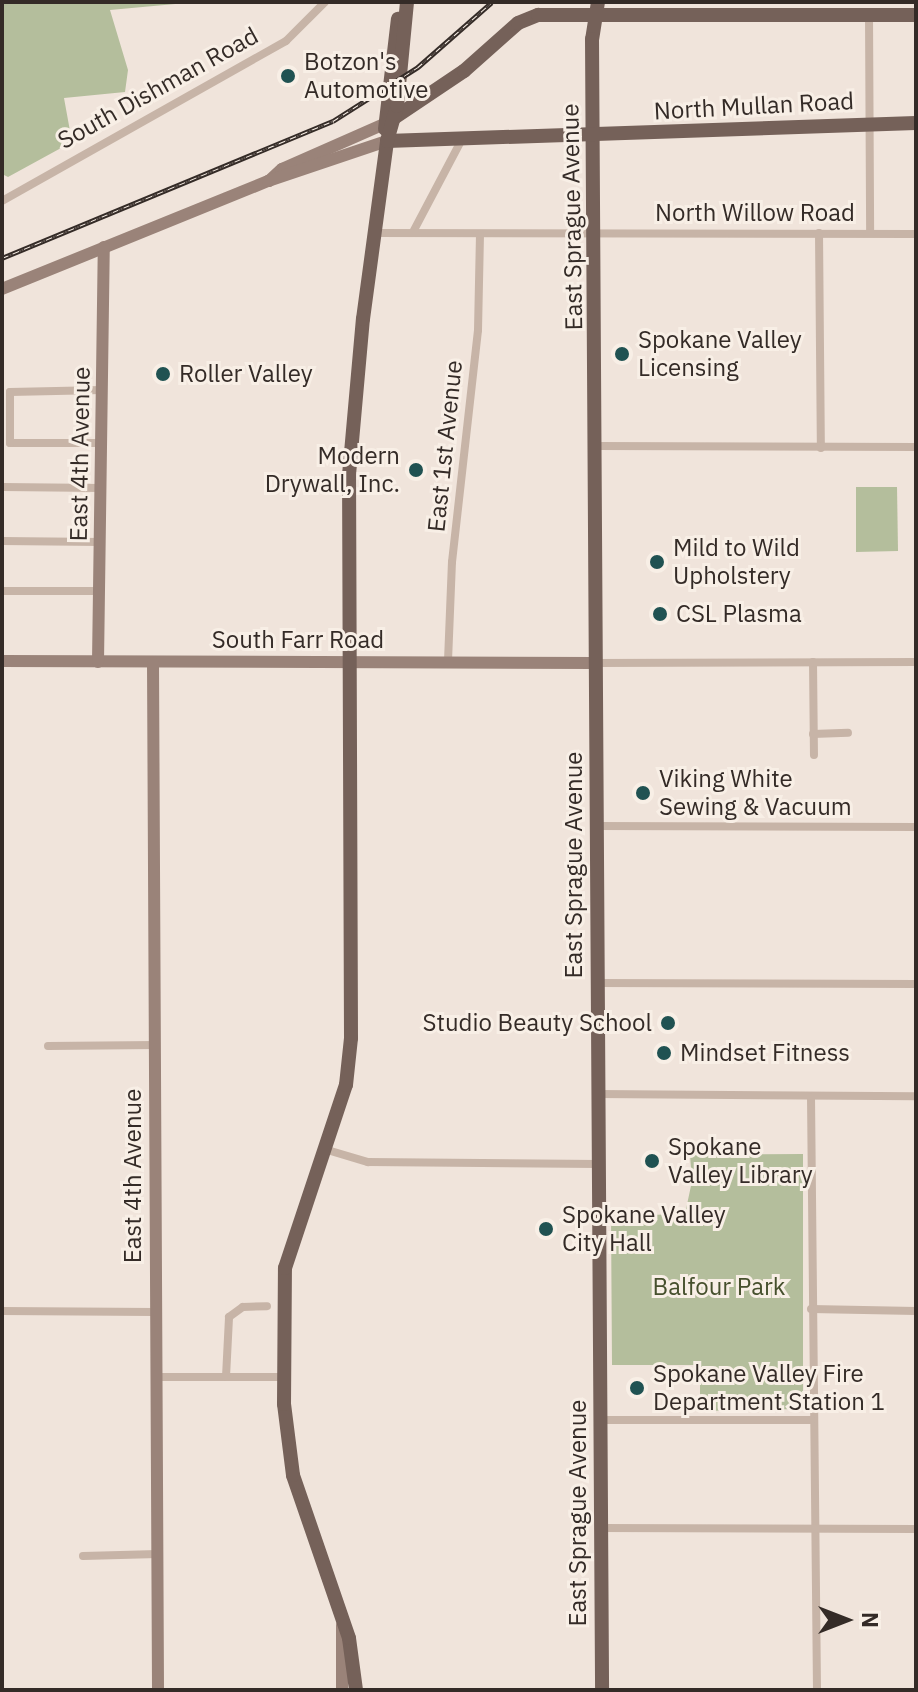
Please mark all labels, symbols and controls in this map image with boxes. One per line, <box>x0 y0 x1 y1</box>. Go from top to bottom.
street label: South Dishman Road <box>53 21 263 155</box>
place label: Botzon's Automotive <box>304 48 428 104</box>
marker: Botzon's Automotive <box>279 67 297 85</box>
street label: North Mullan Road <box>653 86 855 126</box>
street label: East Sprague Avenue <box>556 103 588 331</box>
street label: North Willow Road <box>655 199 855 227</box>
place label: Spokane Valley Licensing <box>638 326 802 382</box>
marker: Spokane Valley Licensing <box>613 345 631 363</box>
street label: East 1st Avenue <box>422 359 468 533</box>
place label: Roller Valley <box>179 360 313 388</box>
marker: Roller Valley <box>154 365 172 383</box>
street label: East 4th Avenue <box>64 366 96 542</box>
place label: Modern Drywall, Inc. <box>265 442 400 498</box>
marker: Modern Drywall, Inc. <box>407 461 425 479</box>
place label: Mild to Wild Upholstery <box>673 534 800 590</box>
marker: Mild to Wild Upholstery <box>648 553 666 571</box>
place label: CSL Plasma <box>676 600 802 628</box>
marker: CSL Plasma <box>651 605 669 623</box>
street label: South Farr Road <box>212 626 384 654</box>
street label: East Sprague Avenue <box>560 752 588 978</box>
place label: Viking White Sewing & Vacuum <box>659 765 852 821</box>
marker: Viking White Sewing & Vacuum <box>634 784 652 802</box>
place label: Studio Beauty School <box>423 1009 652 1037</box>
marker: Studio Beauty School <box>659 1014 677 1032</box>
place label: Mindset Fitness <box>680 1039 850 1067</box>
marker: Mindset Fitness <box>655 1044 673 1062</box>
street label: East 4th Avenue <box>119 1089 147 1263</box>
place label: Spokane Valley Library <box>668 1133 813 1189</box>
marker: Spokane Valley Library <box>643 1152 661 1170</box>
place label: Spokane Valley City Hall <box>562 1201 726 1257</box>
marker: Spokane Valley City Hall <box>537 1220 555 1238</box>
park label: Balfour Park <box>653 1273 785 1301</box>
place label: Spokane Valley Fire Department Station 1 <box>653 1360 885 1416</box>
marker: Spokane Valley Fire Department Station 1 <box>628 1379 646 1397</box>
street label: East Sprague Avenue <box>564 1400 592 1626</box>
north arrow <box>806 1580 886 1660</box>
text: N <box>856 1612 885 1628</box>

